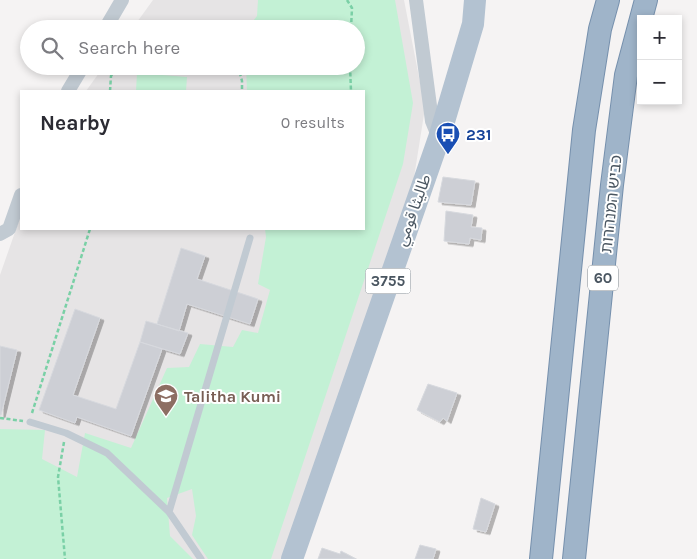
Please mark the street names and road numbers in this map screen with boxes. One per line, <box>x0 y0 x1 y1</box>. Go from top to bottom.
street label: כביש המנהרות <box>596 154 626 254</box>
street label: طاليثا قومي <box>391 171 437 249</box>
road number: 60 <box>588 266 618 290</box>
road number: 3755 <box>366 268 410 294</box>

